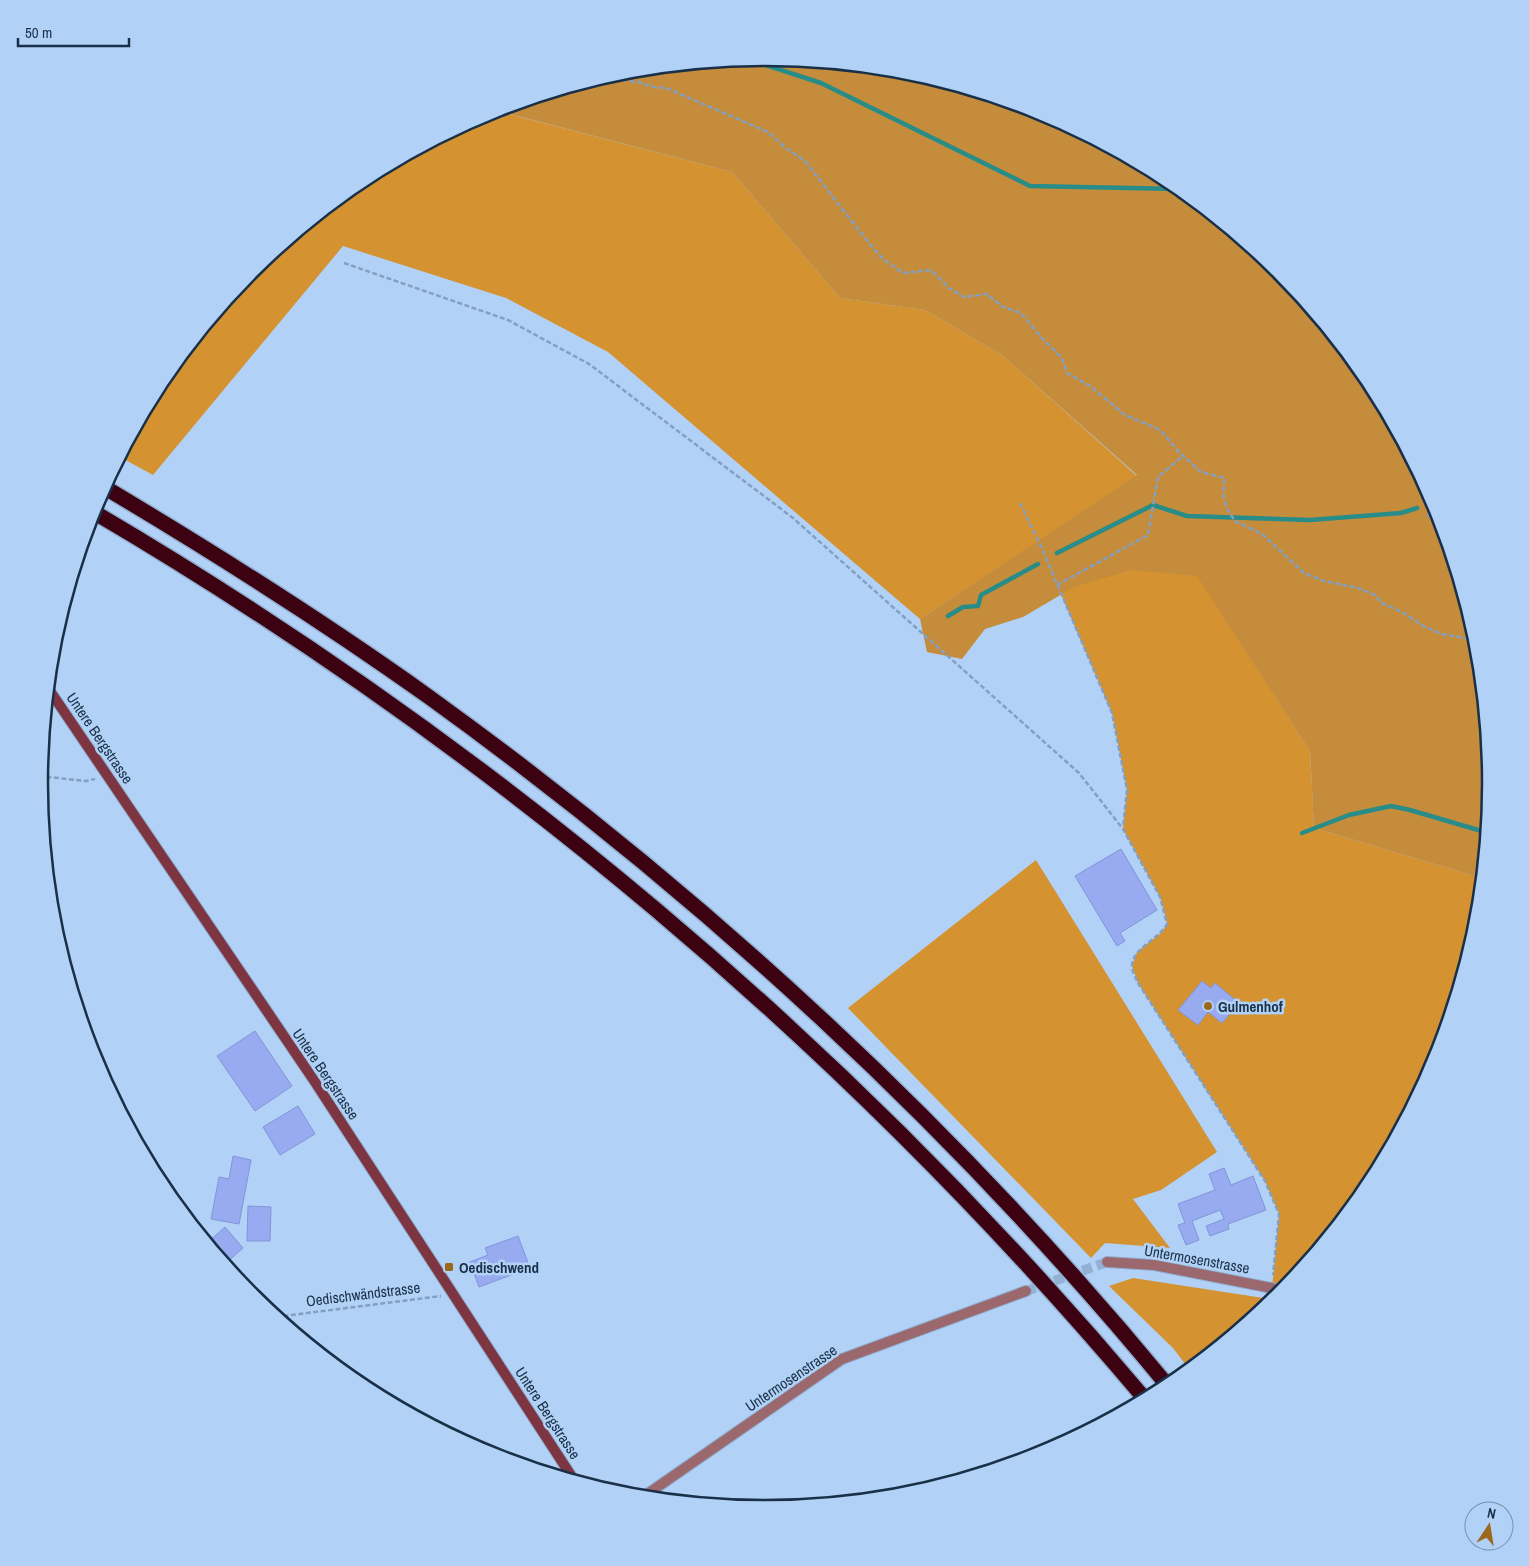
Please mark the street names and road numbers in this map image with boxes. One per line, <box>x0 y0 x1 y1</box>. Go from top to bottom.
street label: Untere Bergstrasse <box>62 688 138 788</box>
street label: Untere Bergstrasse <box>288 1024 364 1124</box>
street label: Untermosenstrasse <box>1143 1239 1251 1279</box>
street label: Oedischwändstrasse <box>305 1277 421 1311</box>
street label: Untermosenstrasse <box>741 1339 841 1417</box>
street label: Untere Bergstrasse <box>510 1363 586 1463</box>

